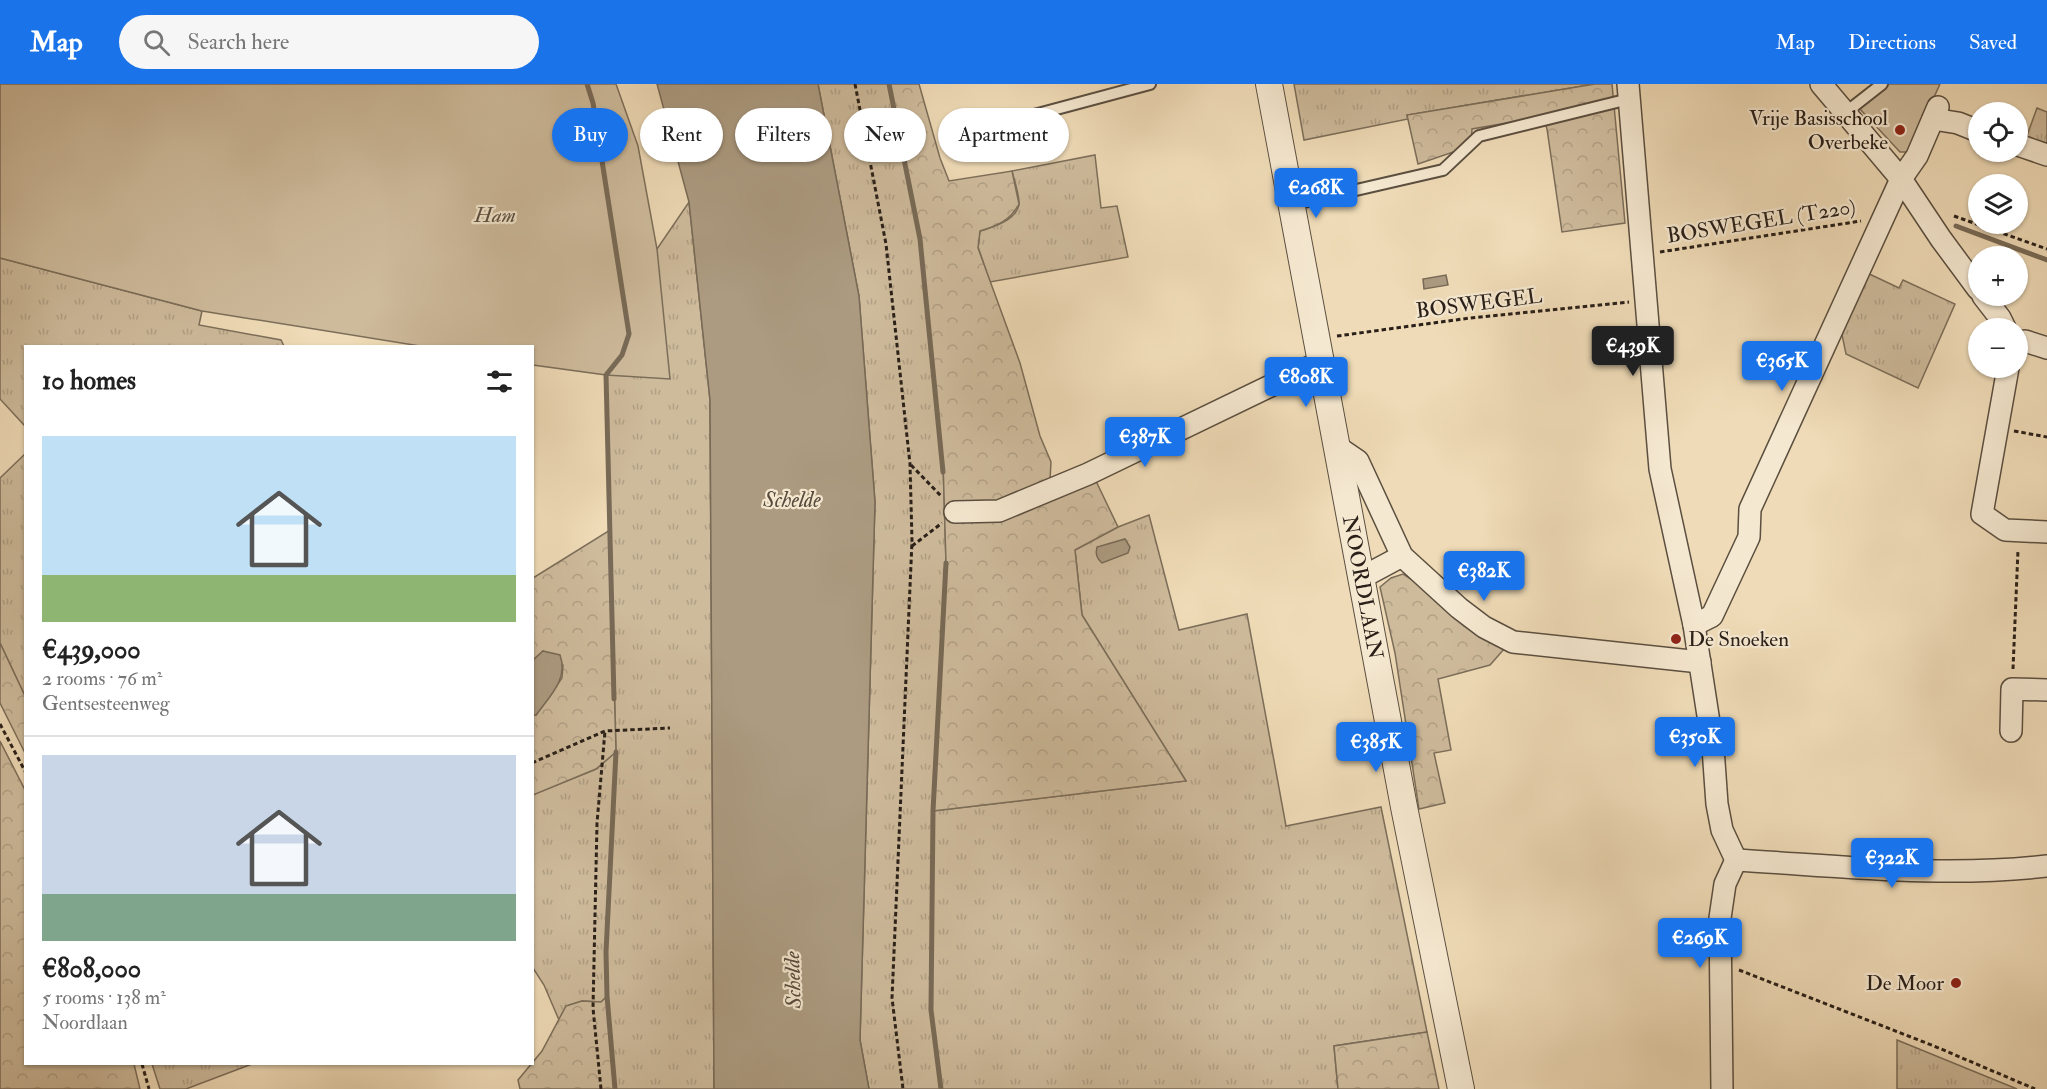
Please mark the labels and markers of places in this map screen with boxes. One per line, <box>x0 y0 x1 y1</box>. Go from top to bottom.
place label: Vrije Basisschool Overbeke <box>1749 105 1889 156</box>
marker: Vrije Basisschool Overbeke <box>1893 123 1907 137</box>
pin: €268K <box>1274 168 1358 219</box>
pin: €439K <box>1591 326 1675 377</box>
pin: €365K <box>1740 341 1824 392</box>
pin: €808K <box>1264 357 1348 408</box>
pin: €387K <box>1103 417 1187 468</box>
pin: €382K <box>1442 551 1526 602</box>
place label: De Snoeken <box>1688 626 1789 653</box>
marker: De Snoeken <box>1669 632 1683 646</box>
pin: €350K <box>1653 717 1737 768</box>
pin: €385K <box>1334 722 1418 773</box>
pin: €322K <box>1850 838 1934 889</box>
pin: €269K <box>1658 918 1742 969</box>
place label: De Moor <box>1866 970 1944 997</box>
marker: De Moor <box>1949 976 1963 990</box>

